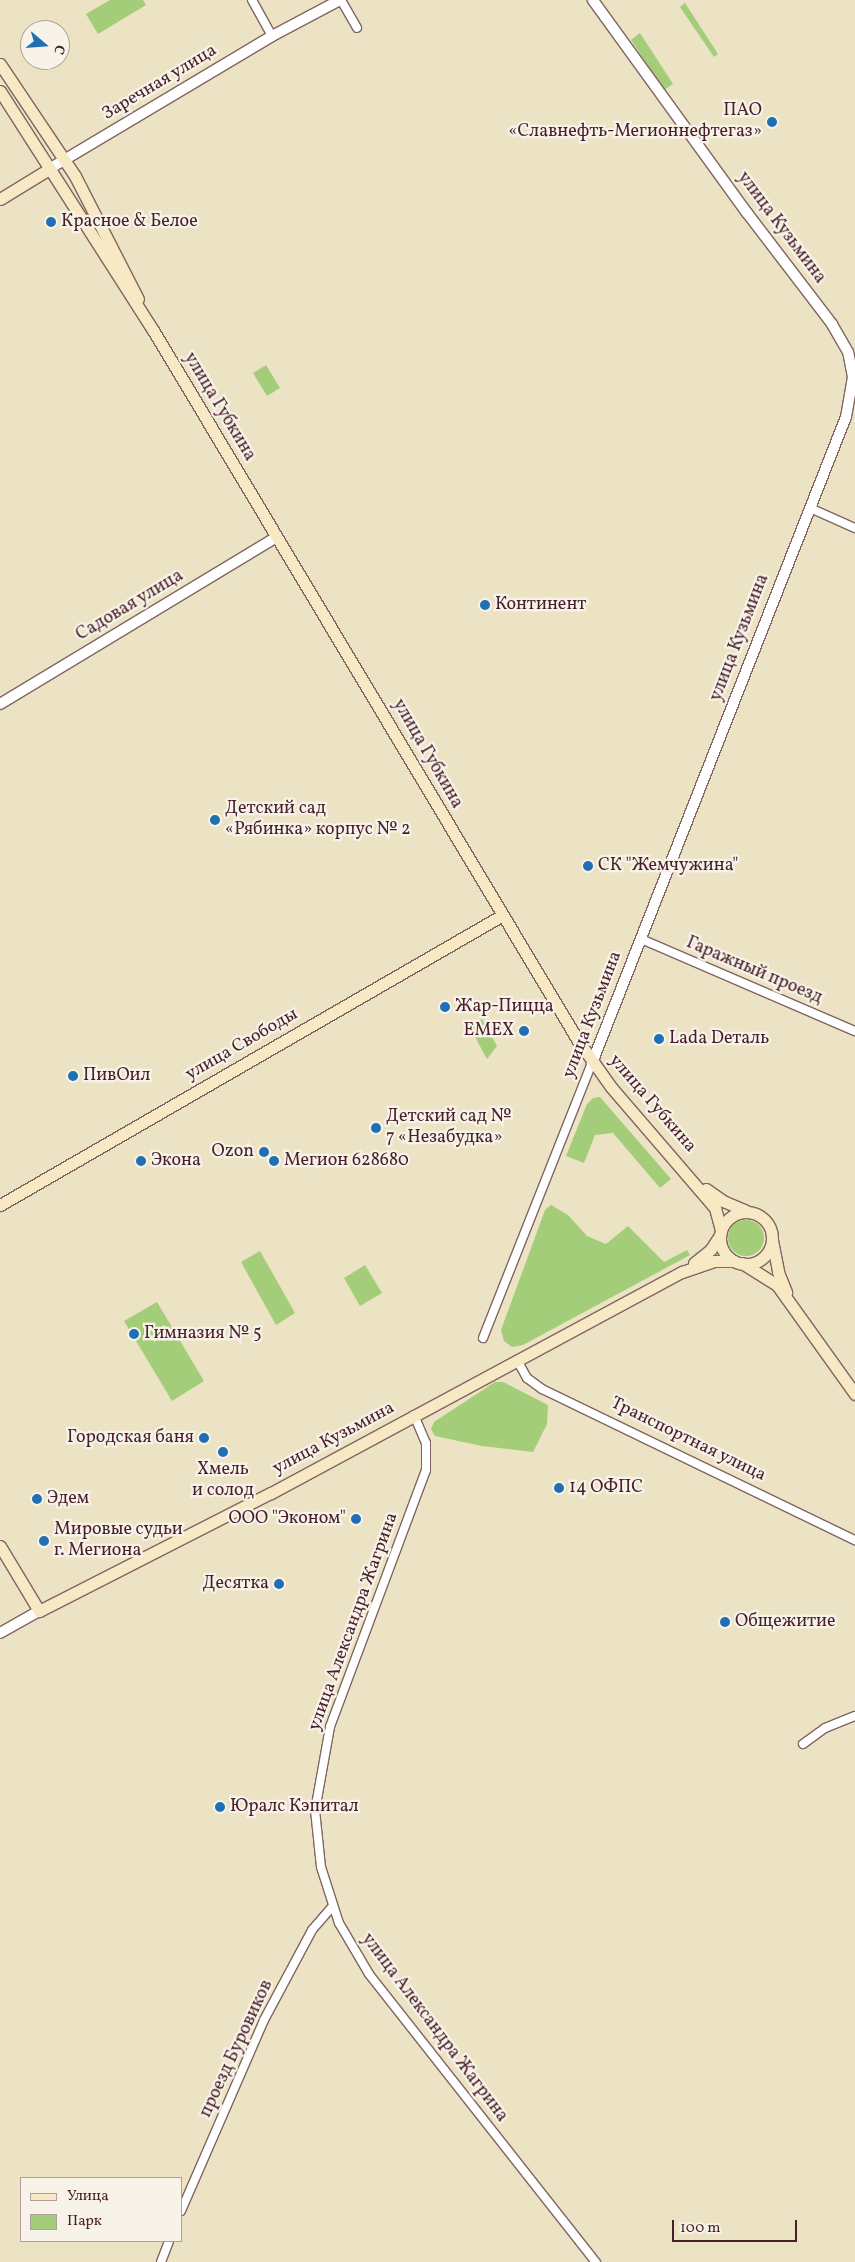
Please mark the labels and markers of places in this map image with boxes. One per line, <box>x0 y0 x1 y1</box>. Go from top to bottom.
place label: ПАО «Славнефть-Мегионнефтегаз» <box>508 101 762 144</box>
marker: ПАО «Славнефть-Мегионнефтегаз» <box>766 116 778 128</box>
place label: Красное & Белое <box>61 211 198 233</box>
marker: Красное & Белое <box>45 216 57 228</box>
place label: Континент <box>495 594 586 616</box>
marker: Континент <box>479 599 491 611</box>
place label: Детский сад «Рябинка» корпус № 2 <box>225 799 411 842</box>
marker: Детский сад «Рябинка» корпус № 2 <box>209 814 221 826</box>
place label: СК "Жемчужина" <box>598 855 739 877</box>
marker: СК "Жемчужина" <box>582 860 594 872</box>
place label: Жар-Пицца <box>455 996 554 1018</box>
marker: Жар-Пицца <box>439 1001 451 1013</box>
place label: EMEX <box>464 1020 514 1042</box>
marker: EMEX <box>518 1025 530 1037</box>
place label: Lada Dеталь <box>669 1028 769 1050</box>
marker: Lada Dеталь <box>653 1033 665 1045</box>
place label: ПивОил <box>83 1065 150 1087</box>
marker: ПивОил <box>67 1070 79 1082</box>
place label: Детский сад № 7 «Незабудка» <box>386 1107 511 1150</box>
marker: Детский сад № 7 «Незабудка» <box>370 1122 382 1134</box>
place label: Ozon <box>212 1141 254 1163</box>
marker: Ozon <box>258 1146 270 1158</box>
place label: Экона <box>151 1150 201 1172</box>
place label: Мегион 628680 <box>284 1150 409 1172</box>
marker: Экона <box>135 1155 147 1167</box>
marker: Мегион 628680 <box>268 1155 280 1167</box>
place label: Гимназия № 5 <box>144 1323 262 1345</box>
marker: Гимназия № 5 <box>128 1328 140 1340</box>
place label: Городская баня <box>67 1427 194 1449</box>
marker: Городская баня <box>198 1432 210 1444</box>
marker: Хмель и солод <box>217 1446 229 1458</box>
place label: Хмель и солод <box>192 1460 254 1502</box>
place label: 14 ОФПС <box>569 1477 643 1499</box>
marker: 14 ОФПС <box>553 1482 565 1494</box>
place label: Эдем <box>47 1488 89 1510</box>
marker: Эдем <box>31 1493 43 1505</box>
place label: ООО "Эконом" <box>229 1508 346 1530</box>
marker: ООО "Эконом" <box>350 1513 362 1525</box>
place label: Мировые судьи г. Мегиона <box>54 1520 183 1562</box>
marker: Мировые судьи г. Мегиона <box>38 1535 50 1547</box>
place label: Десятка <box>203 1573 269 1595</box>
marker: Десятка <box>273 1578 285 1590</box>
place label: Общежитие <box>735 1611 836 1633</box>
marker: Общежитие <box>719 1616 731 1628</box>
place label: Юралс Кэпитал <box>230 1796 359 1818</box>
marker: Юралс Кэпитал <box>214 1801 226 1813</box>

